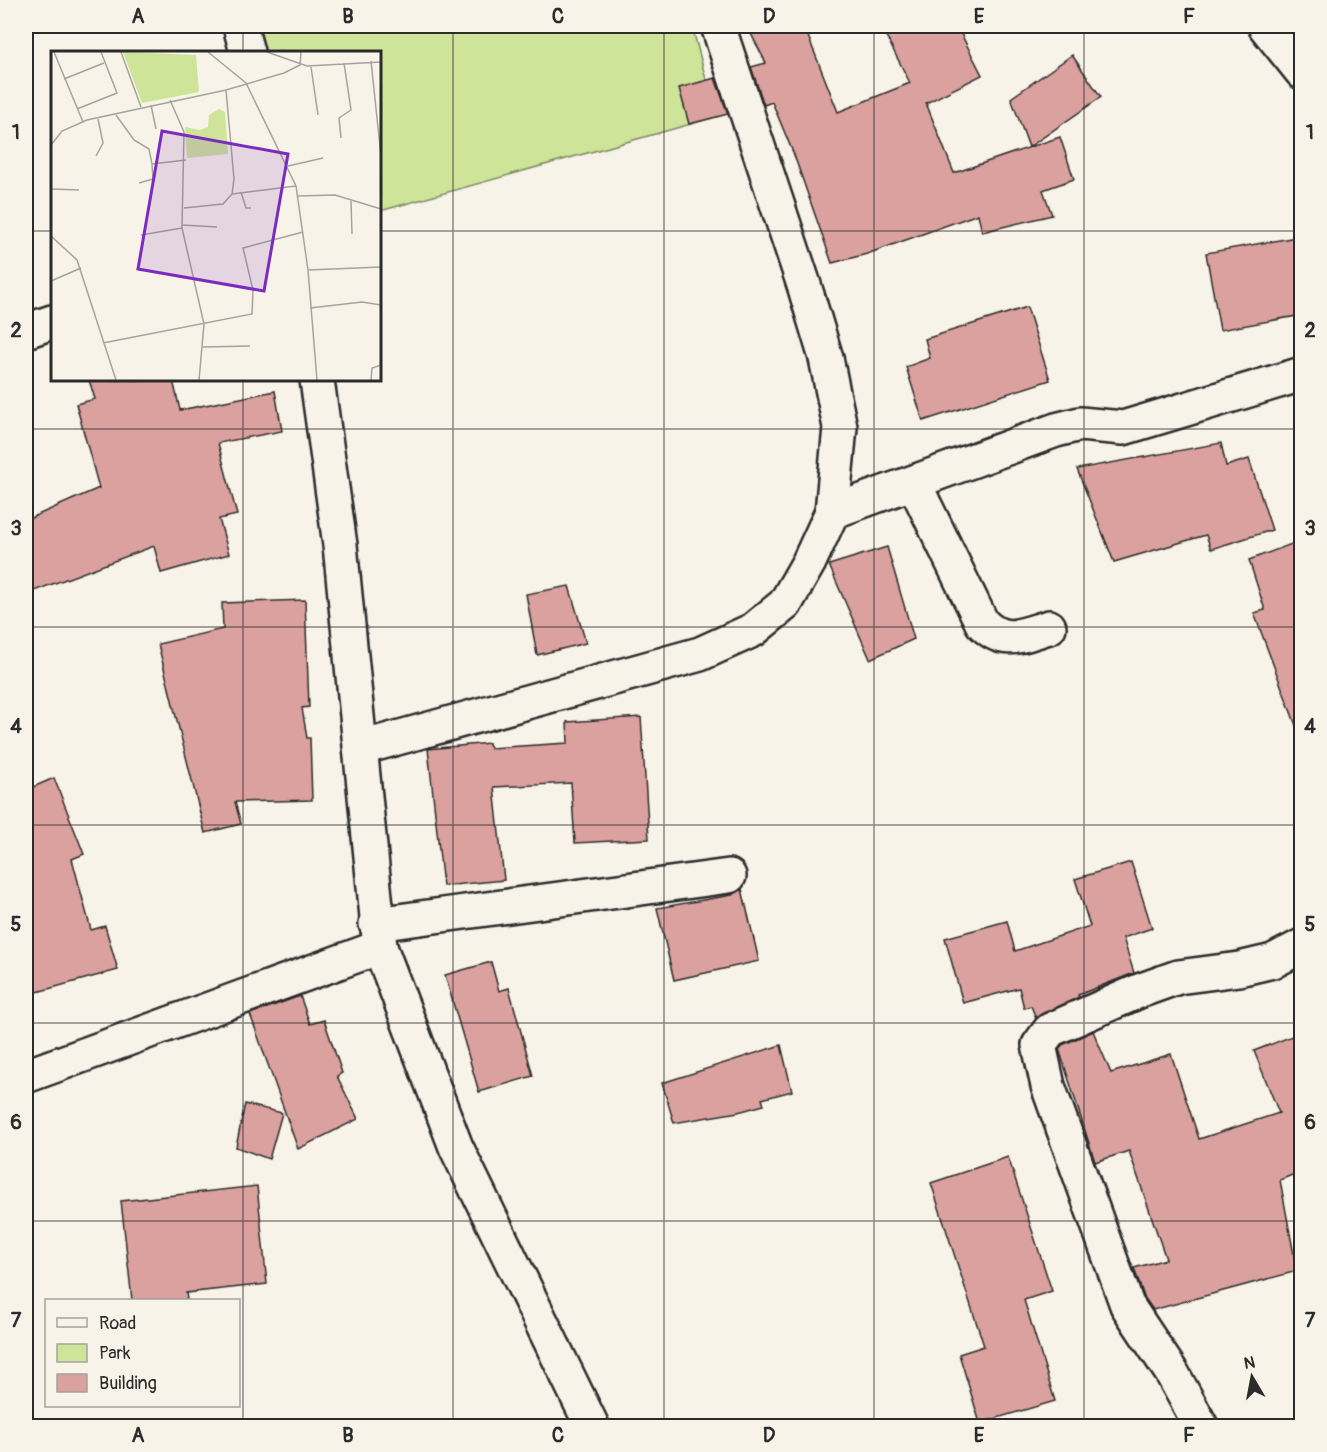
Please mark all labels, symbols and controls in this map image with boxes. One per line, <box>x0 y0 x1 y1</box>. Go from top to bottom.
text: A <box>132 4 145 29</box>
text: B <box>342 4 354 29</box>
text: C <box>552 4 564 29</box>
text: D <box>763 4 776 29</box>
text: E <box>974 4 985 29</box>
text: F <box>1183 4 1195 29</box>
inset map <box>51 51 381 381</box>
text: 1 <box>12 120 20 145</box>
text: 1 <box>1306 120 1314 145</box>
text: 2 <box>10 318 22 343</box>
text: 2 <box>1304 318 1316 343</box>
text: 3 <box>10 516 22 541</box>
text: 3 <box>1304 516 1316 541</box>
text: 4 <box>10 714 22 739</box>
text: 4 <box>1304 714 1316 739</box>
text: 5 <box>11 912 22 937</box>
text: 5 <box>1305 912 1316 937</box>
text: 6 <box>10 1110 22 1135</box>
text: 6 <box>1304 1110 1316 1135</box>
legend <box>45 1299 240 1407</box>
text: 7 <box>11 1308 22 1333</box>
text: 7 <box>1305 1308 1316 1333</box>
text: Road <box>99 1312 136 1335</box>
text: Park <box>99 1342 131 1365</box>
north arrow <box>1222 1347 1282 1407</box>
text: N <box>1243 1352 1257 1374</box>
text: Building <box>99 1372 157 1395</box>
text: A <box>132 1423 145 1448</box>
text: B <box>342 1423 354 1448</box>
text: C <box>552 1423 564 1448</box>
text: D <box>763 1423 776 1448</box>
text: E <box>974 1423 985 1448</box>
text: F <box>1183 1423 1195 1448</box>

